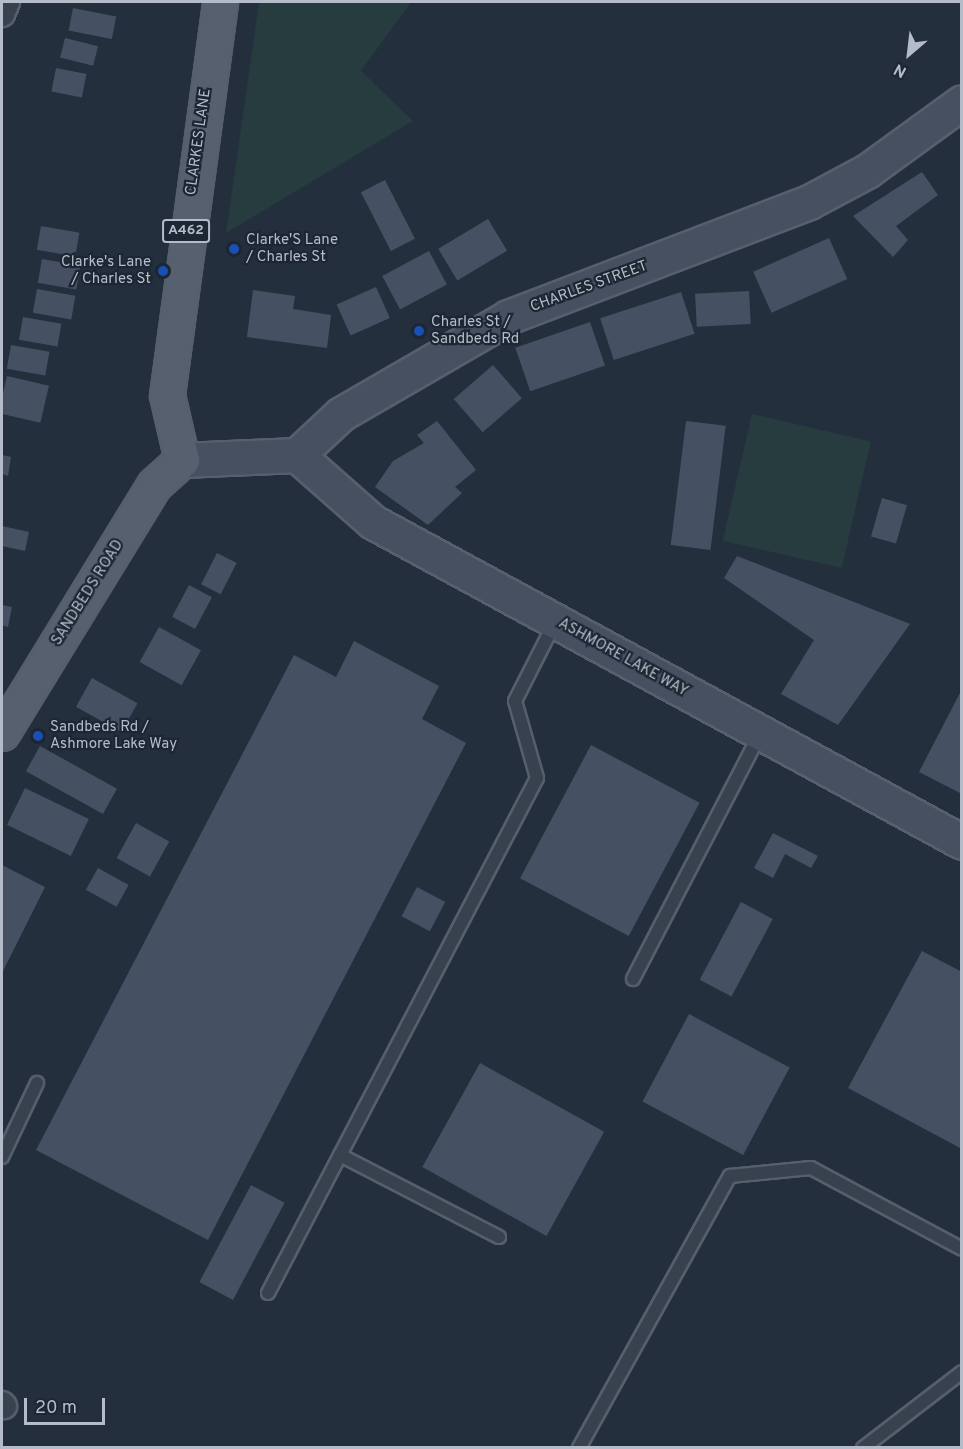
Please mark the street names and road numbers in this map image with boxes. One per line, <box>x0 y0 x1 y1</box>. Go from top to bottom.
street label: CLARKES LANE <box>183 88 215 196</box>
road number: A462 <box>162 220 210 242</box>
street label: CHARLES STREET <box>528 257 650 317</box>
street label: SANDBEDS ROAD <box>48 537 128 649</box>
street label: ASHMORE LAKE WAY <box>555 615 691 701</box>

